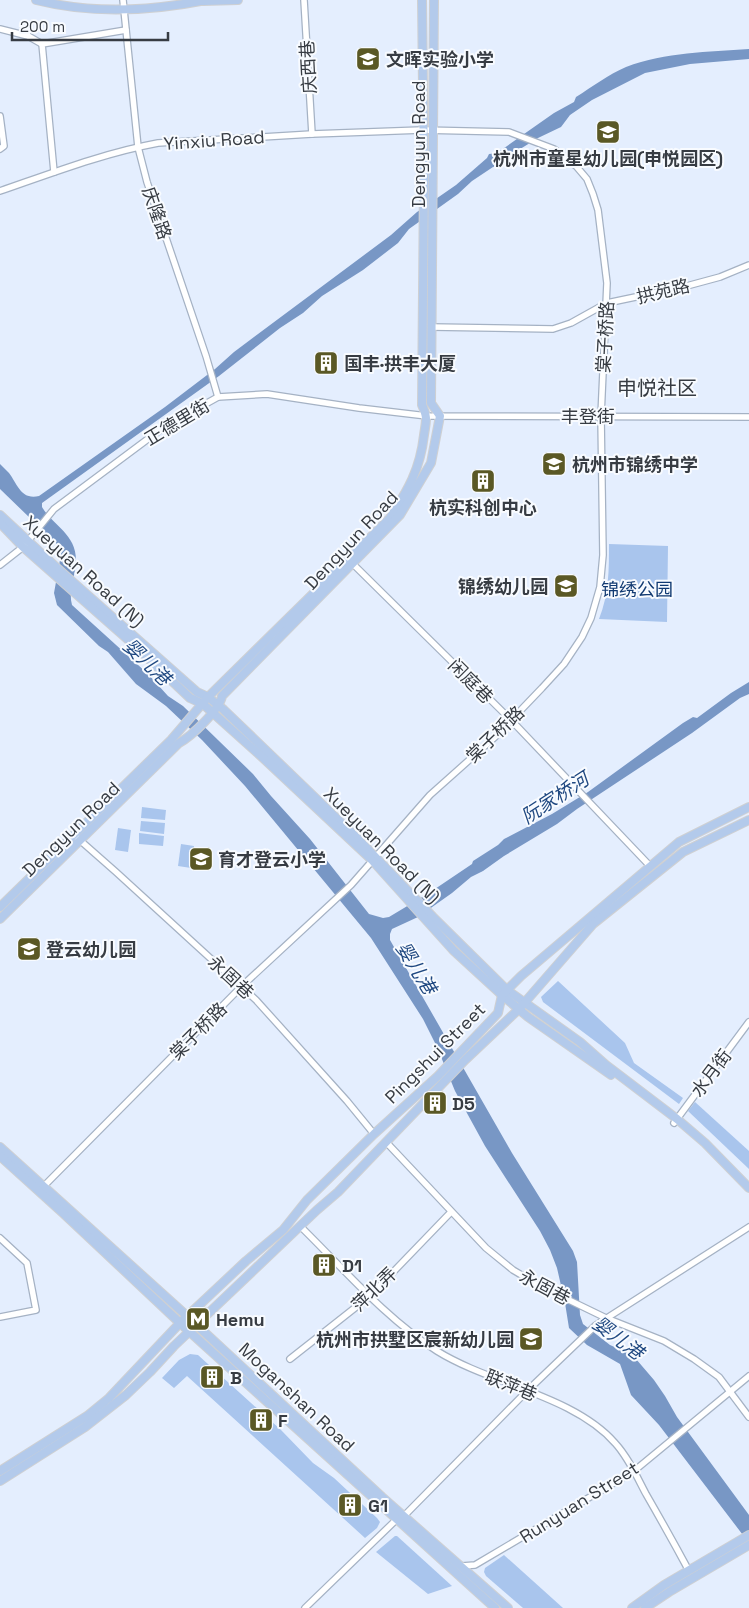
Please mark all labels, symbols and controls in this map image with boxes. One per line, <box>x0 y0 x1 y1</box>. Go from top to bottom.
scale bar <box>12 10 169 42</box>
text: 200 m <box>20 17 65 36</box>
street label: 庆西巷 <box>295 39 321 95</box>
school or university icon: 文晖实验小学 <box>355 46 381 72</box>
place label: 文晖实验小学 <box>386 48 494 71</box>
street label: Dengyun Road <box>407 80 430 208</box>
school or university icon: 杭州市童星幼儿园(申悦园区) <box>595 119 621 145</box>
street label: Yinxiu Road <box>163 125 265 155</box>
place label: 杭州市童星幼儿园(申悦园区) <box>493 147 723 170</box>
street label: 庆隆路 <box>137 184 177 242</box>
street label: 拱苑路 <box>634 274 692 308</box>
street label: 棠子桥路 <box>592 300 618 374</box>
building icon: 国丰·拱丰大厦 <box>313 350 339 376</box>
place label: 国丰·拱丰大厦 <box>344 352 456 375</box>
district label: 申悦社区 <box>617 375 697 401</box>
street label: 正德里街 <box>140 394 214 450</box>
street label: 丰登街 <box>561 405 615 428</box>
school or university icon: 杭州市锦绣中学 <box>541 451 567 477</box>
place label: 杭州市锦绣中学 <box>572 453 698 476</box>
building icon: 杭实科创中心 <box>470 468 496 494</box>
street label: Dengyun Road <box>299 486 403 594</box>
place label: 杭实科创中心 <box>429 496 537 519</box>
street label: Xueyuan Road (N) <box>19 510 149 632</box>
school or university icon: 锦绣幼儿园 <box>553 573 579 599</box>
place label: 锦绣幼儿园 <box>458 575 548 598</box>
park label: 锦绣公园 <box>601 578 673 601</box>
water label: 婴儿港 <box>118 633 178 693</box>
street label: 闲庭巷 <box>444 654 498 708</box>
street label: 棠子桥路 <box>461 701 529 767</box>
water label: 阮家桥河 <box>516 765 597 829</box>
street label: Dengyun Road <box>17 777 125 881</box>
street label: Xueyuan Road (N) <box>319 782 445 908</box>
school or university icon: 育才登云小学 <box>188 846 214 872</box>
place label: 育才登云小学 <box>218 848 326 871</box>
school or university icon: 登云幼儿园 <box>16 936 42 962</box>
water label: 婴儿港 <box>390 937 443 1001</box>
place label: 登云幼儿园 <box>46 938 136 961</box>
street label: 永固巷 <box>203 950 259 1004</box>
street label: 棠子桥路 <box>164 997 232 1065</box>
street label: Pingshui Street <box>380 998 490 1108</box>
street label: 水月街 <box>686 1045 736 1101</box>
building icon: D5 <box>422 1090 448 1116</box>
place label: D5 <box>452 1092 475 1115</box>
building icon: D1 <box>311 1252 337 1278</box>
place label: D1 <box>342 1254 362 1277</box>
street label: 萍北弄 <box>347 1262 401 1316</box>
street label: 永固巷 <box>516 1264 574 1310</box>
metro station icon: Hemu <box>185 1306 211 1332</box>
place label: Hemu <box>216 1308 265 1331</box>
water label: 婴儿港 <box>588 1311 651 1367</box>
school or university icon: 杭州市拱墅区宸新幼儿园 <box>518 1326 544 1352</box>
place label: 杭州市拱墅区宸新幼儿园 <box>316 1328 514 1351</box>
street label: Moganshan Road <box>234 1337 360 1457</box>
building icon: B <box>199 1364 225 1390</box>
street label: 联萍巷 <box>482 1364 540 1406</box>
place label: B <box>230 1366 242 1389</box>
building icon: F <box>248 1407 274 1433</box>
place label: F <box>278 1409 288 1432</box>
street label: Runyuan Street <box>515 1456 643 1548</box>
building icon: G1 <box>337 1492 363 1518</box>
place label: G1 <box>368 1494 388 1517</box>

